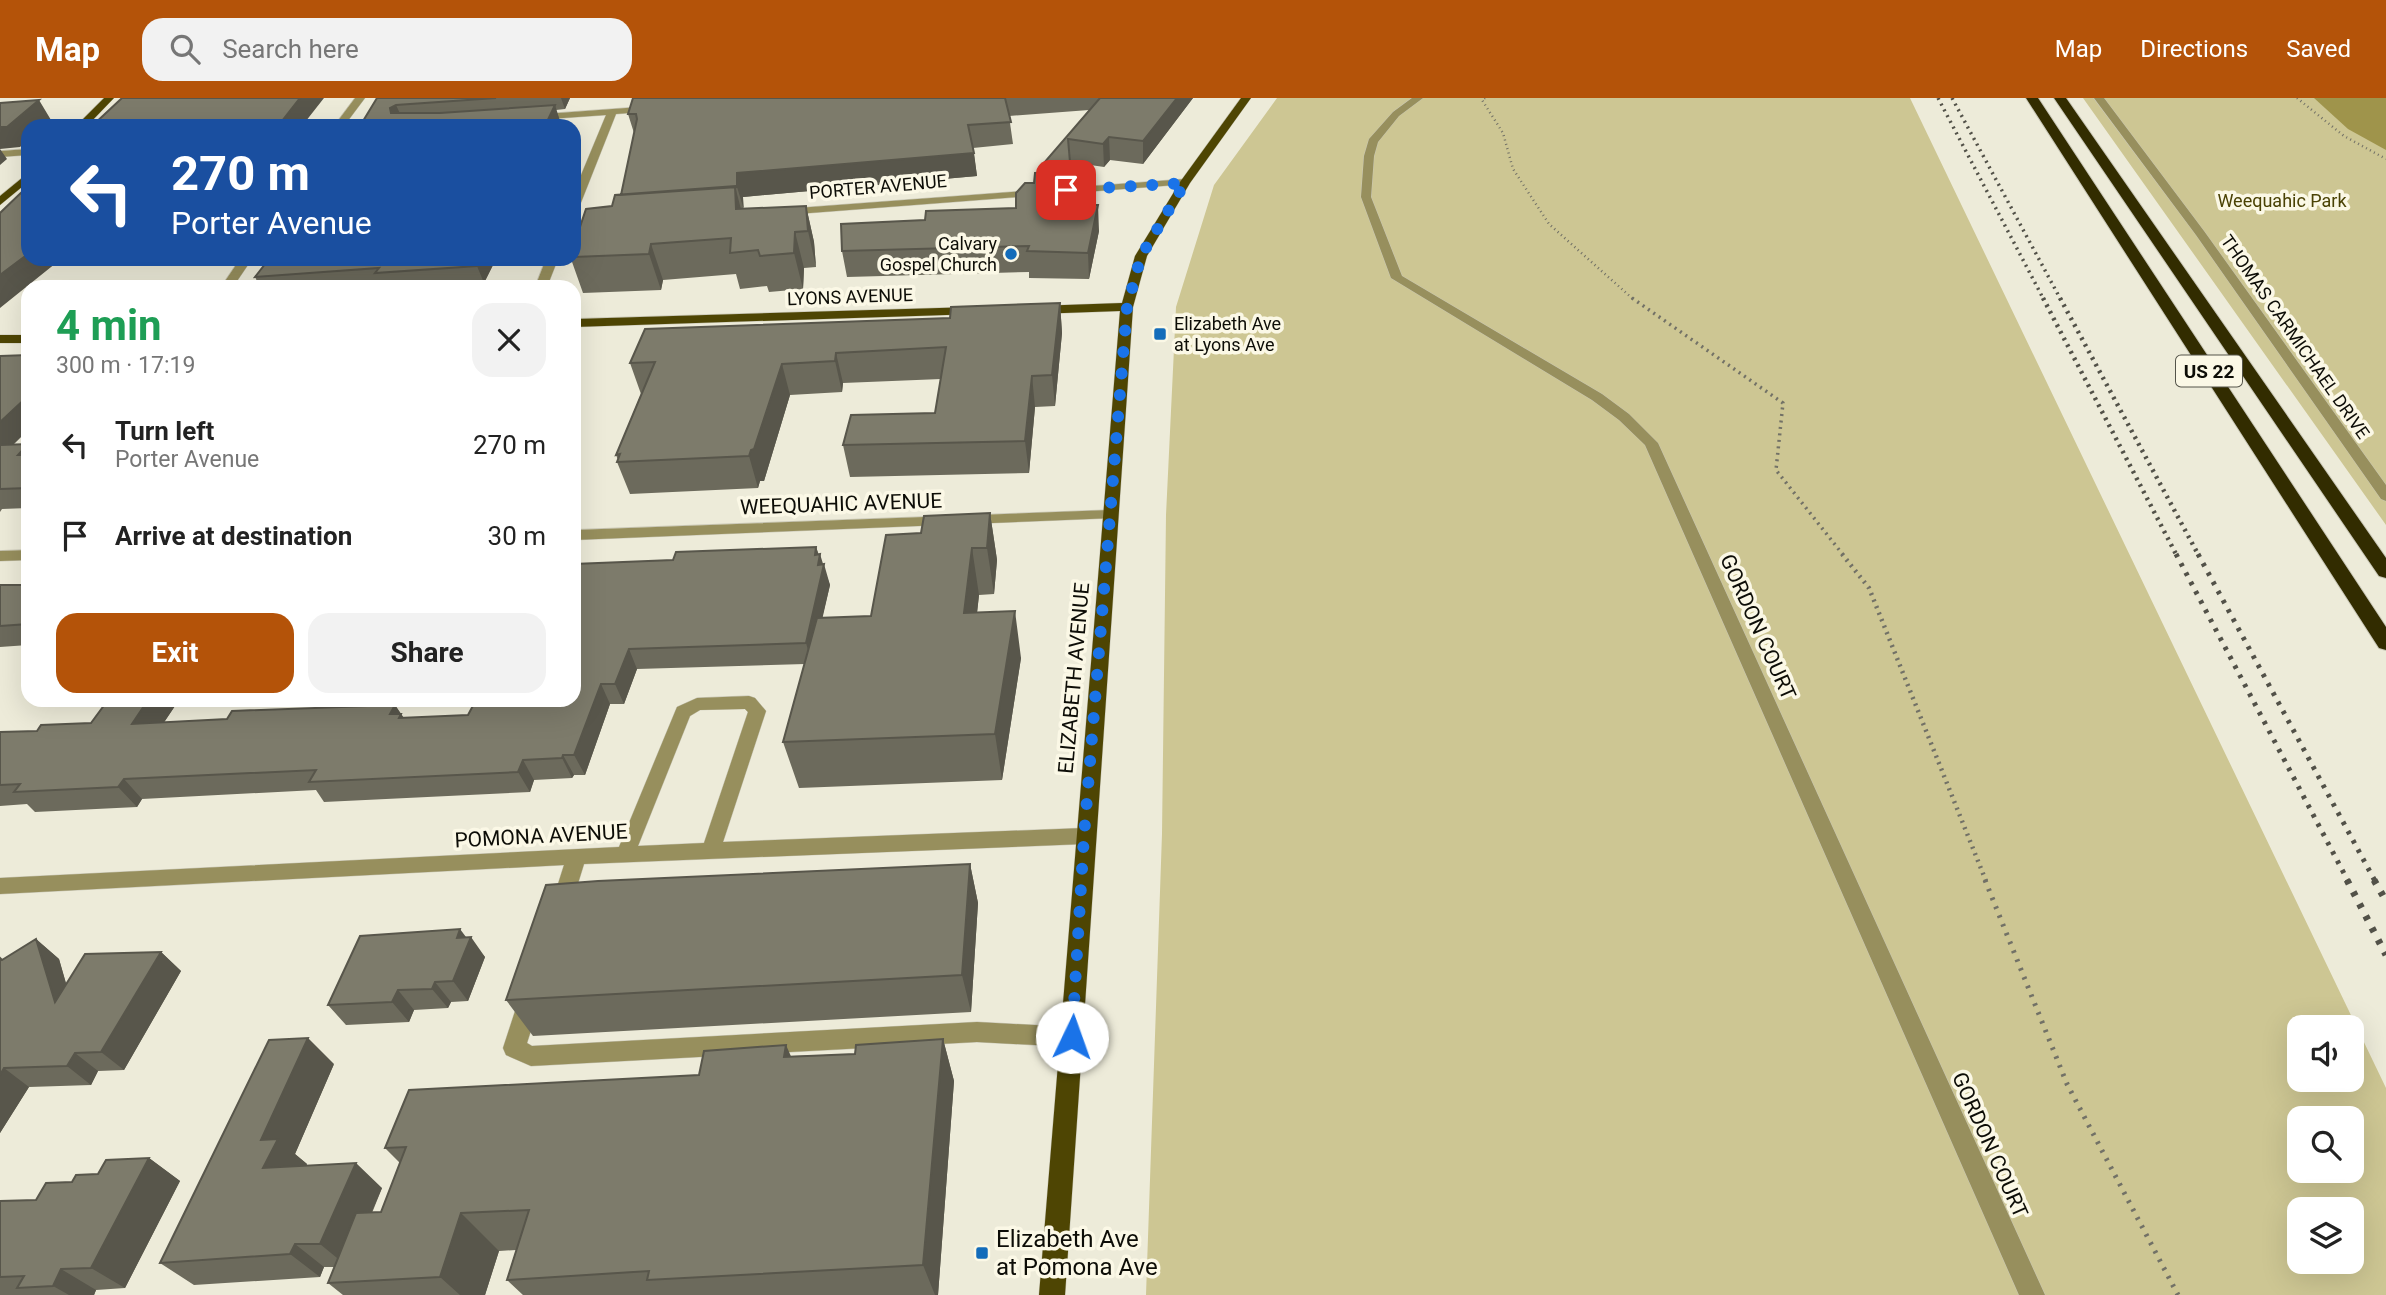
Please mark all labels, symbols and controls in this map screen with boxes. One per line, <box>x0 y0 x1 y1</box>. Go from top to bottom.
search box <box>142 18 632 81</box>
text: Map <box>35 30 100 69</box>
icon: search <box>166 30 204 68</box>
text: Search here <box>222 34 359 64</box>
text: Map <box>2055 35 2102 63</box>
text: Directions <box>2140 35 2248 63</box>
text: Saved <box>2286 35 2351 63</box>
text: 270 m <box>171 145 310 202</box>
icon: left <box>56 147 147 238</box>
pin <box>1036 160 1096 220</box>
street label: PORTER AVENUE <box>808 170 948 203</box>
icon: arrive <box>1047 171 1085 209</box>
park label: Weequahic Park <box>2217 190 2347 211</box>
text: Porter Avenue <box>171 204 372 242</box>
street label: THOMAS CARMICHAEL DRIVE <box>2217 231 2374 443</box>
place label: Calvary Gospel Church <box>880 233 997 275</box>
marker: Calvary Gospel Church <box>1003 246 1019 262</box>
street label: LYONS AVENUE <box>787 284 913 309</box>
text: 4 min <box>56 301 162 350</box>
button: close <box>472 303 546 377</box>
place label: Elizabeth Ave at Lyons Ave <box>1174 313 1281 355</box>
marker: Elizabeth Ave at Lyons Ave <box>1152 326 1168 342</box>
text: 300 m · 17:19 <box>56 352 195 379</box>
road number: US 22 <box>2176 356 2242 386</box>
text: Turn left <box>115 416 214 446</box>
icon: left <box>56 426 94 464</box>
text: 270 m <box>473 430 546 460</box>
text: Porter Avenue <box>115 446 259 473</box>
street label: WEEQUAHIC AVENUE <box>740 488 943 520</box>
icon: arrive <box>56 517 94 555</box>
text: Arrive at destination <box>115 521 352 551</box>
text: 30 m <box>488 521 546 551</box>
street label: GORDON COURT <box>1715 551 1801 704</box>
street label: ELIZABETH AVENUE <box>1054 581 1094 775</box>
button: Exit <box>56 613 294 693</box>
button: Share <box>308 613 546 693</box>
street label: POMONA AVENUE <box>454 819 628 853</box>
position arrow <box>1035 1000 1109 1074</box>
map controls <box>2287 1015 2364 1274</box>
button: sound <box>2287 1015 2364 1092</box>
street label: GORDON COURT <box>1947 1069 2033 1222</box>
button: search <box>2287 1106 2364 1183</box>
button: layers <box>2287 1197 2364 1274</box>
place label: Elizabeth Ave at Pomona Ave <box>996 1225 1158 1281</box>
marker: Elizabeth Ave at Pomona Ave <box>974 1245 990 1261</box>

